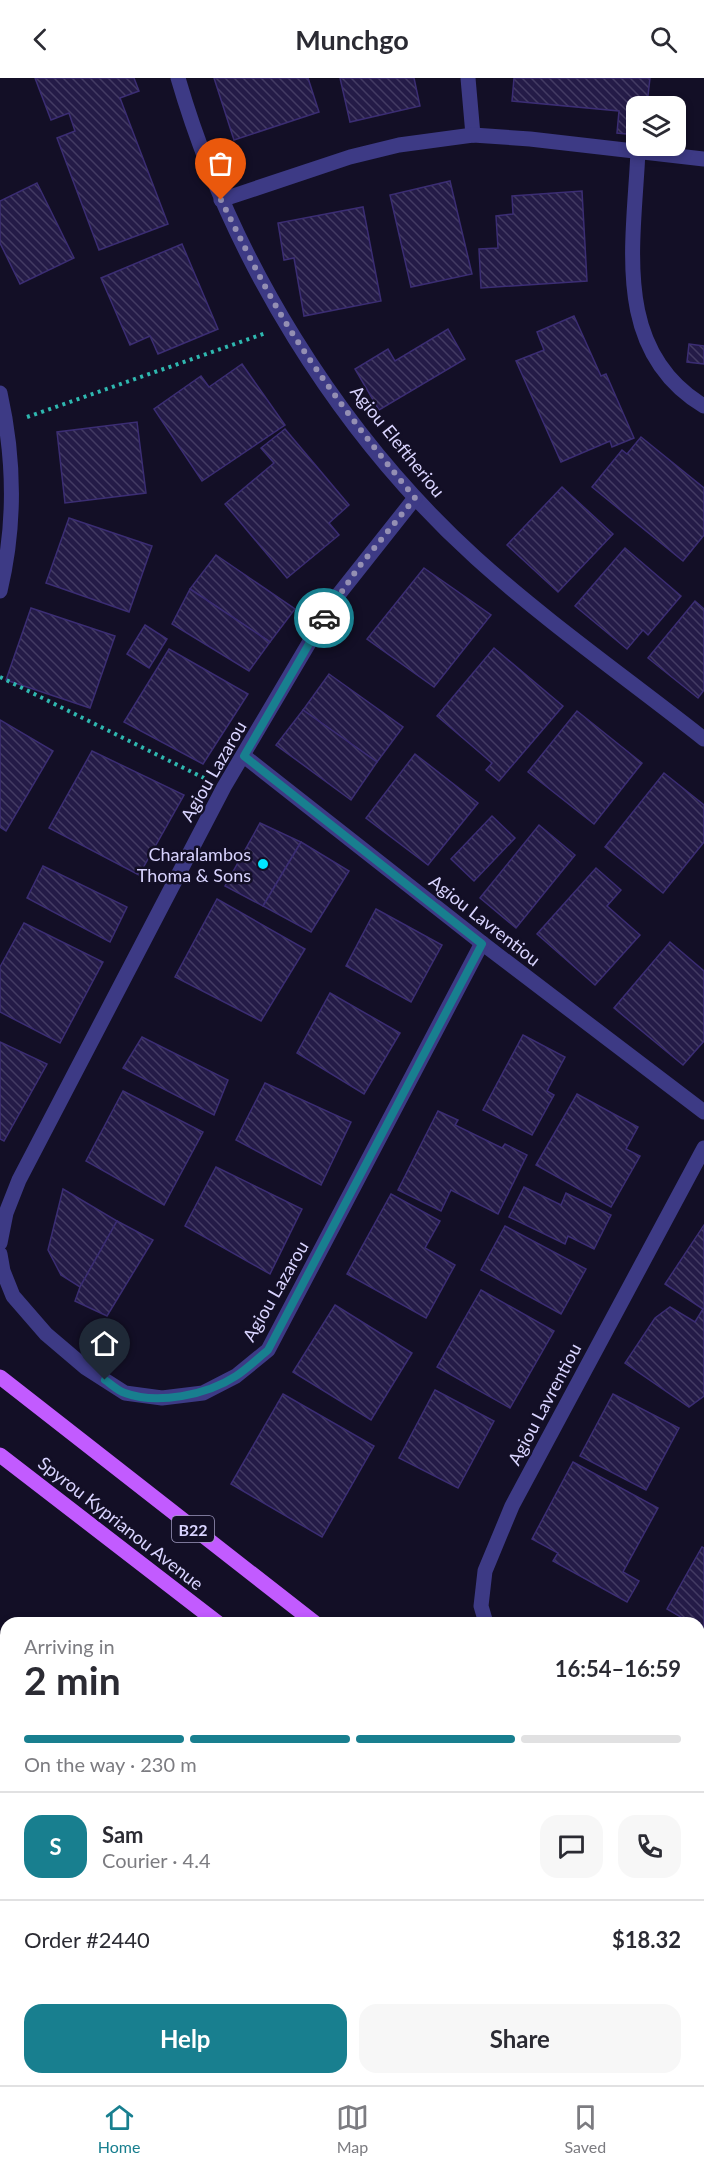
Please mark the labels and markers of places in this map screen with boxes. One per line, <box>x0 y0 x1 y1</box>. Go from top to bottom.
pin <box>195 138 246 200</box>
place label: Charalambos Thoma & Sons <box>137 843 251 886</box>
marker: Charalambos Thoma & Sons <box>256 857 270 871</box>
pin <box>79 1318 130 1380</box>

